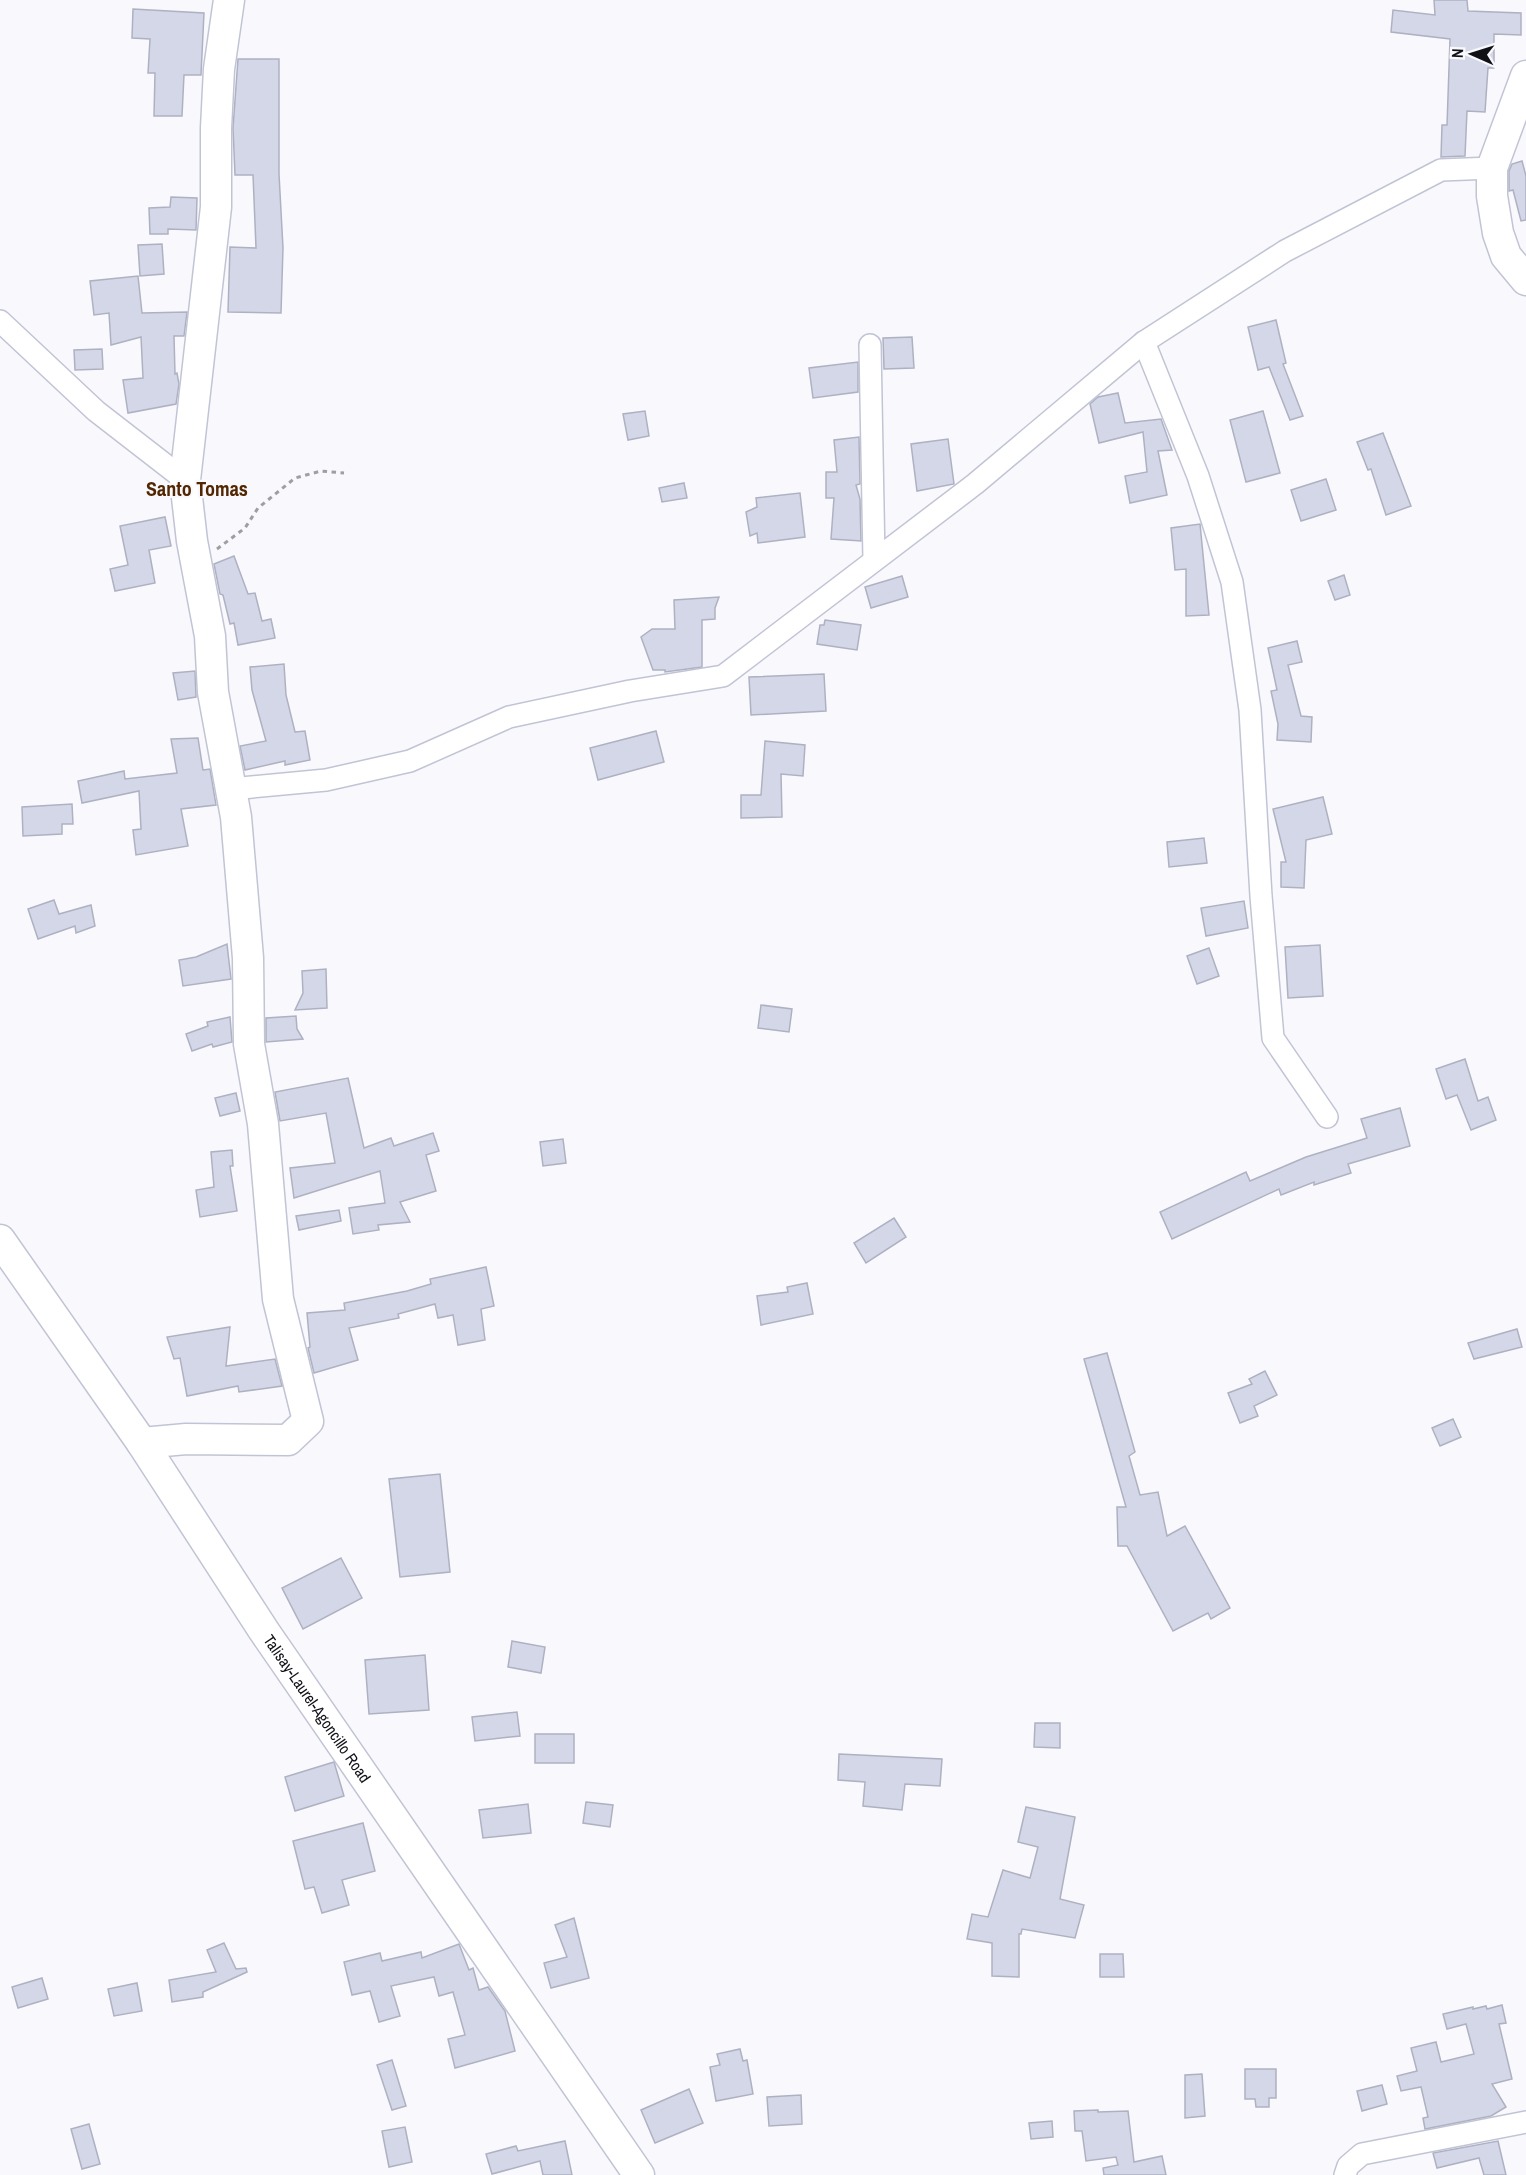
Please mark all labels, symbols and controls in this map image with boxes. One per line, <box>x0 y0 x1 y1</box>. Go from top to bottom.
north arrow <box>1442 24 1502 84</box>
text: N <box>1446 48 1468 59</box>
district label: Santo Tomas <box>146 475 248 502</box>
street label: Talisay-Laurel-Agoncillo Road <box>259 1630 376 1787</box>

